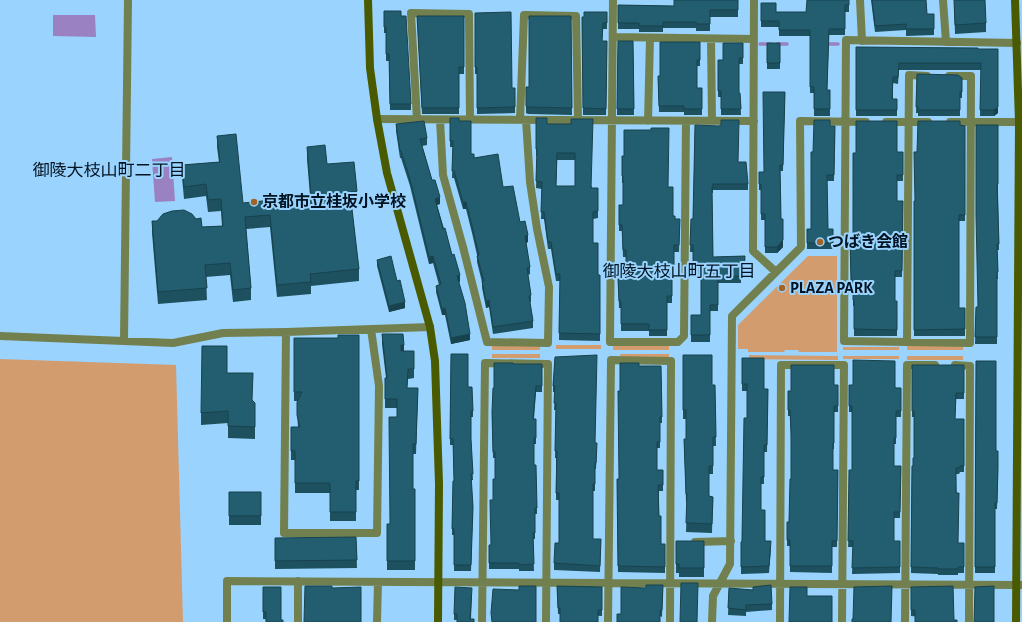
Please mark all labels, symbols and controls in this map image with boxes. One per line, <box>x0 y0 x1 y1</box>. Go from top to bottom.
district label: 御陵大枝山町二丁目 <box>33 161 186 179</box>
place label: 京都市立桂坂小学校 <box>262 193 406 210</box>
marker: 京都市立桂坂小学校 <box>249 197 259 207</box>
place label: つばき会館 <box>828 233 908 250</box>
marker: つばき会館 <box>815 237 825 247</box>
district label: 御陵大枝山町五丁目 <box>603 262 756 280</box>
place label: PLAZA PARK <box>790 280 873 296</box>
marker: PLAZA PARK <box>777 283 787 293</box>

